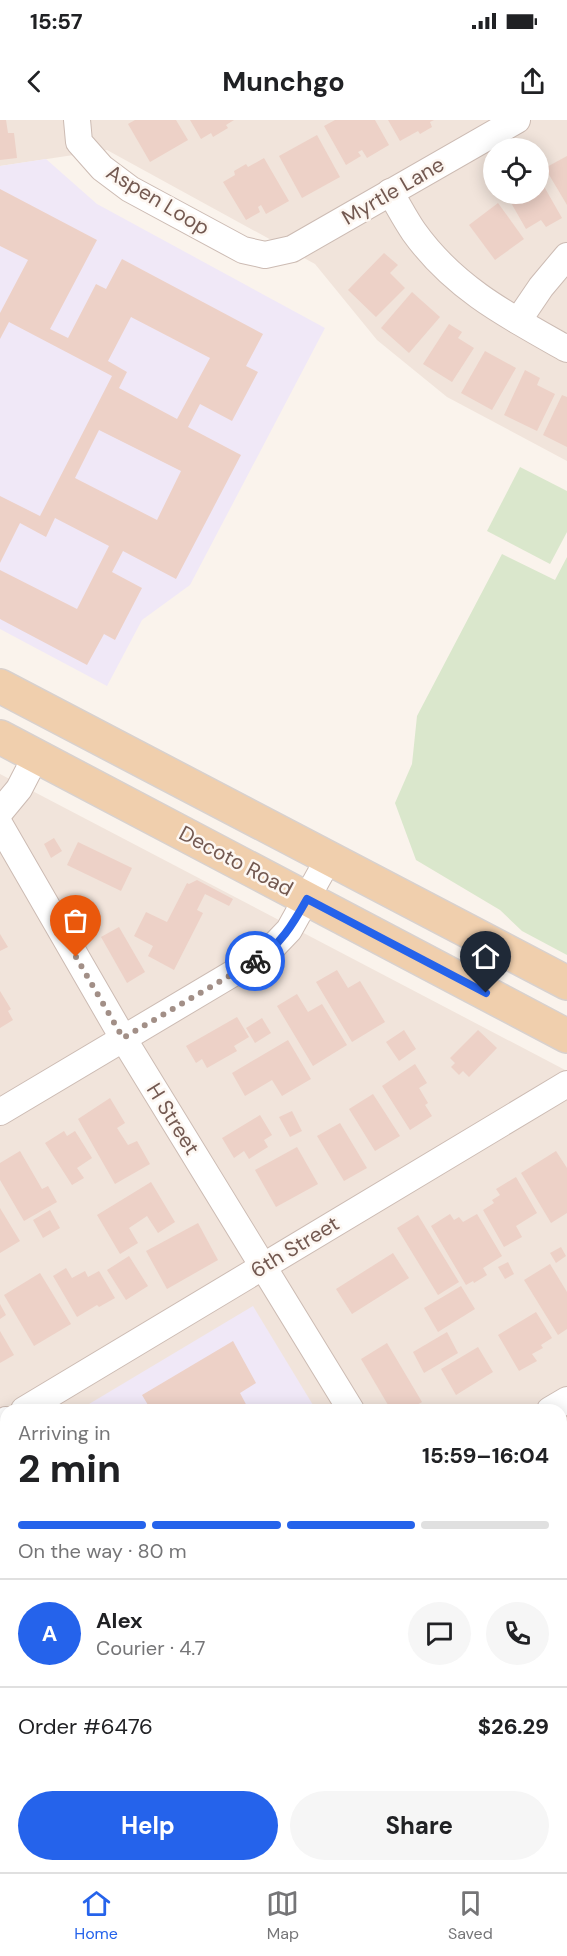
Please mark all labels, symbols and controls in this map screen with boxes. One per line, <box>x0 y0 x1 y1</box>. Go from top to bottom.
text: 15:57 <box>30 7 83 36</box>
text: Munchgo <box>222 64 345 99</box>
icon: back <box>18 65 51 98</box>
icon: share <box>516 65 549 98</box>
map controls <box>483 138 549 204</box>
button: locate <box>483 138 549 204</box>
street label: Myrtle Lane <box>337 150 449 232</box>
street label: Aspen Loop <box>101 158 215 242</box>
street label: Decoto Road <box>174 819 298 903</box>
pin <box>50 895 101 957</box>
icon: bag <box>59 904 92 937</box>
courier <box>225 931 285 991</box>
pin <box>460 931 511 993</box>
icon: home <box>469 940 502 973</box>
icon: bike <box>239 945 272 978</box>
street label: H Street <box>140 1078 206 1160</box>
street label: 6th Street <box>246 1210 344 1284</box>
text: Arriving in <box>18 1420 110 1446</box>
text: 15:59–16:04 <box>422 1441 549 1470</box>
text: 2 min <box>18 1443 121 1494</box>
text: On the way · 80 m <box>18 1538 186 1564</box>
button: chat <box>408 1602 471 1665</box>
button: phone <box>486 1602 549 1665</box>
text: Alex <box>96 1606 143 1635</box>
text: A <box>42 1619 57 1648</box>
text: Courier · 4.7 <box>96 1635 205 1661</box>
text: Order #6476 <box>18 1712 153 1741</box>
text: $26.29 <box>478 1712 549 1741</box>
button: Help <box>18 1791 278 1860</box>
button: Share <box>290 1791 549 1860</box>
tab: Home <box>74 1887 118 1944</box>
tab: Map <box>266 1887 299 1944</box>
tab: Saved <box>448 1887 493 1944</box>

